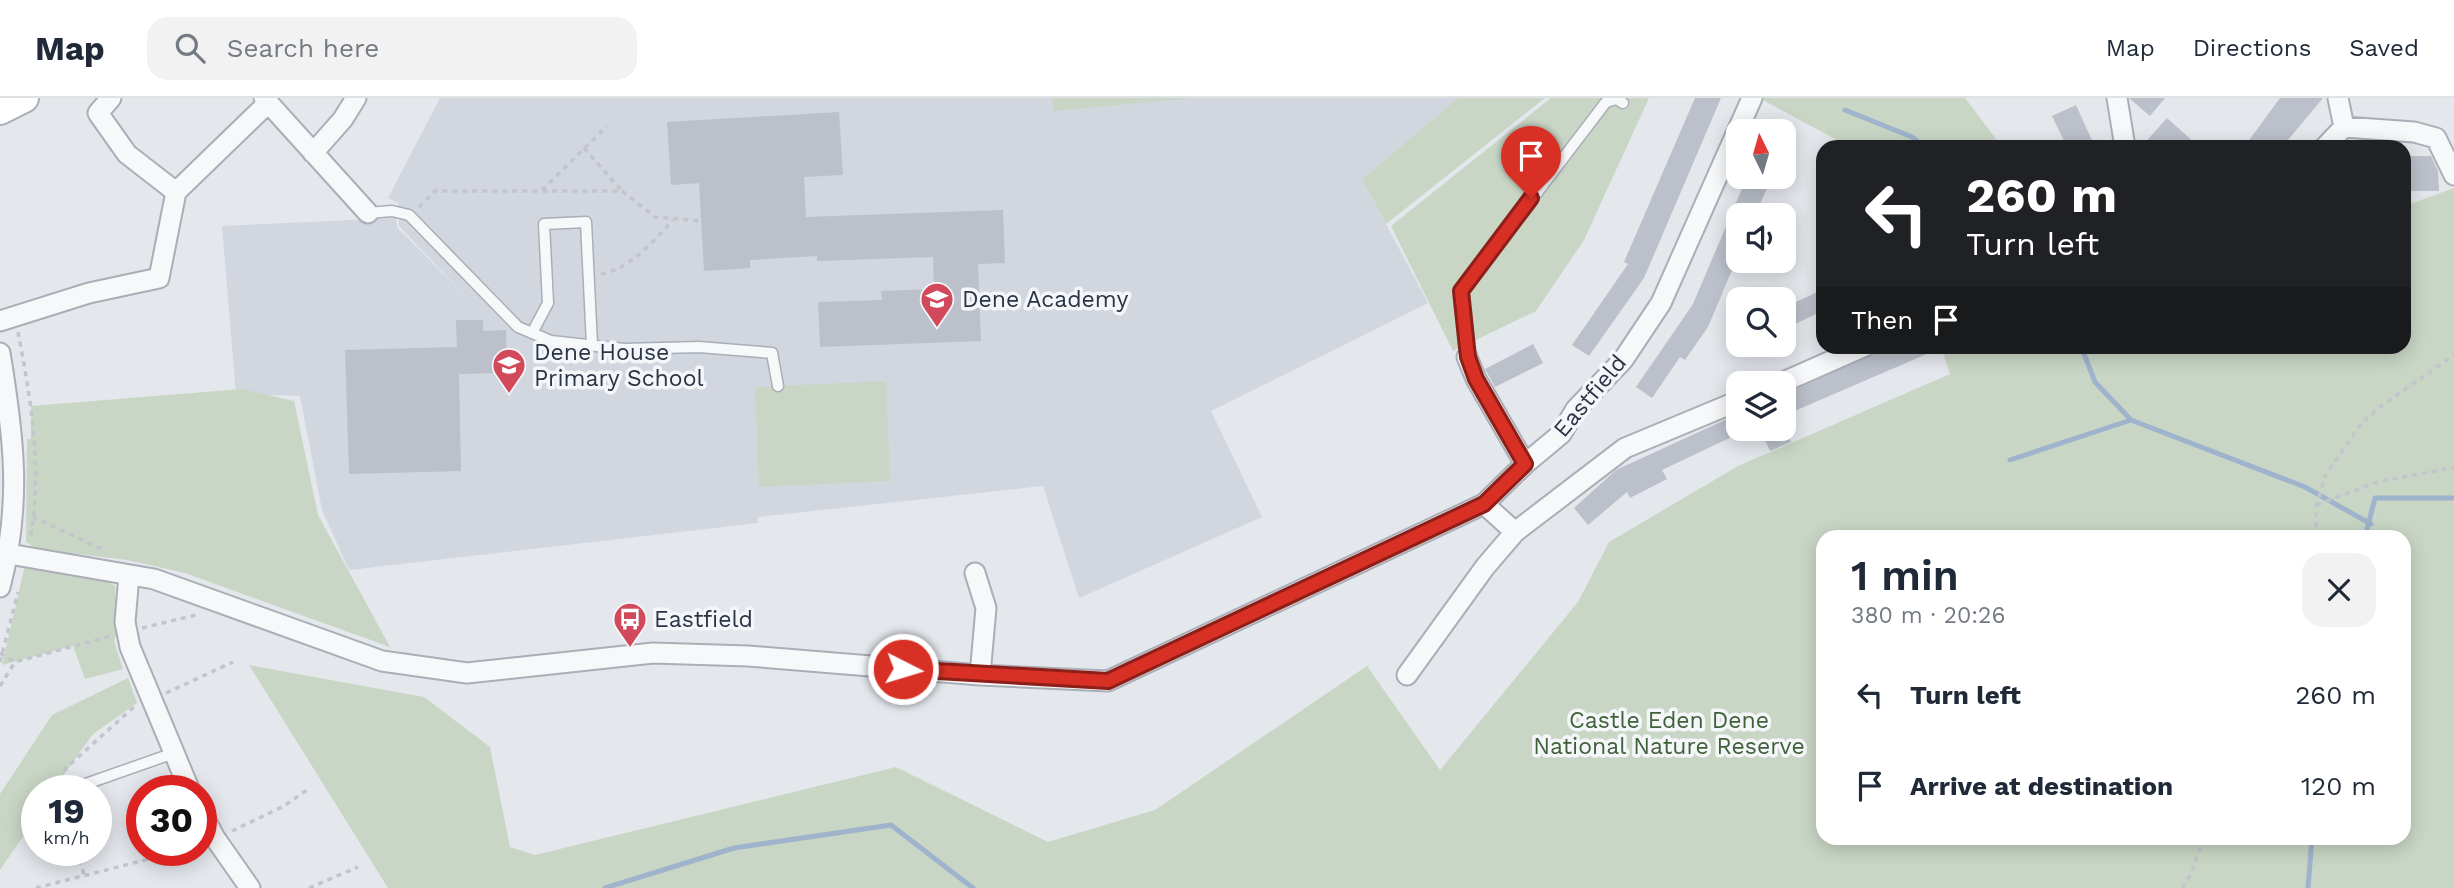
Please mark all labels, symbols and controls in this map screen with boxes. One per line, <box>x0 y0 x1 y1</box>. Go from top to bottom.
search box <box>147 17 637 80</box>
text: Map <box>35 29 105 68</box>
icon: search <box>171 29 209 67</box>
text: Search here <box>227 33 379 63</box>
text: Map <box>2106 34 2155 62</box>
text: Directions <box>2193 34 2311 62</box>
text: Saved <box>2349 34 2419 62</box>
north arrow <box>1726 119 1796 189</box>
map controls <box>1726 119 1796 441</box>
pin <box>1501 126 1561 198</box>
icon: arrive <box>1512 137 1550 175</box>
text: 260 m <box>1966 166 2117 224</box>
icon: left <box>1851 168 1942 259</box>
button: sound <box>1726 203 1796 273</box>
text: Turn left <box>1966 225 2099 263</box>
school or university icon: Dene Academy <box>918 280 956 329</box>
place label: Dene Academy <box>962 286 1128 313</box>
button: search <box>1726 287 1796 357</box>
icon: arrive <box>1927 301 1965 339</box>
text: Then <box>1851 305 1913 335</box>
place label: Dene House Primary School <box>534 339 704 392</box>
school or university icon: Dene House Primary School <box>490 346 528 395</box>
street label: Eastfield <box>1548 349 1632 443</box>
button: layers <box>1726 371 1796 441</box>
text: 1 min <box>1851 551 1959 600</box>
button: close <box>2302 553 2376 627</box>
bus stop icon: Eastfield <box>611 600 649 649</box>
text: 380 m · 20:26 <box>1851 602 2005 629</box>
place label: Eastfield <box>654 606 753 633</box>
position arrow <box>866 632 940 706</box>
icon: left <box>1851 676 1889 714</box>
text: Turn left <box>1910 680 2021 710</box>
text: 260 m <box>2295 680 2376 710</box>
park label: Castle Eden Dene National Nature Reserve <box>1533 707 1805 760</box>
icon: arrive <box>1851 767 1889 805</box>
text: Arrive at destination <box>1910 771 2173 801</box>
text: 120 m <box>2301 771 2376 801</box>
speed limit sign: 30 <box>126 775 217 866</box>
text: 19 <box>48 790 85 832</box>
text: km/h <box>43 827 90 848</box>

